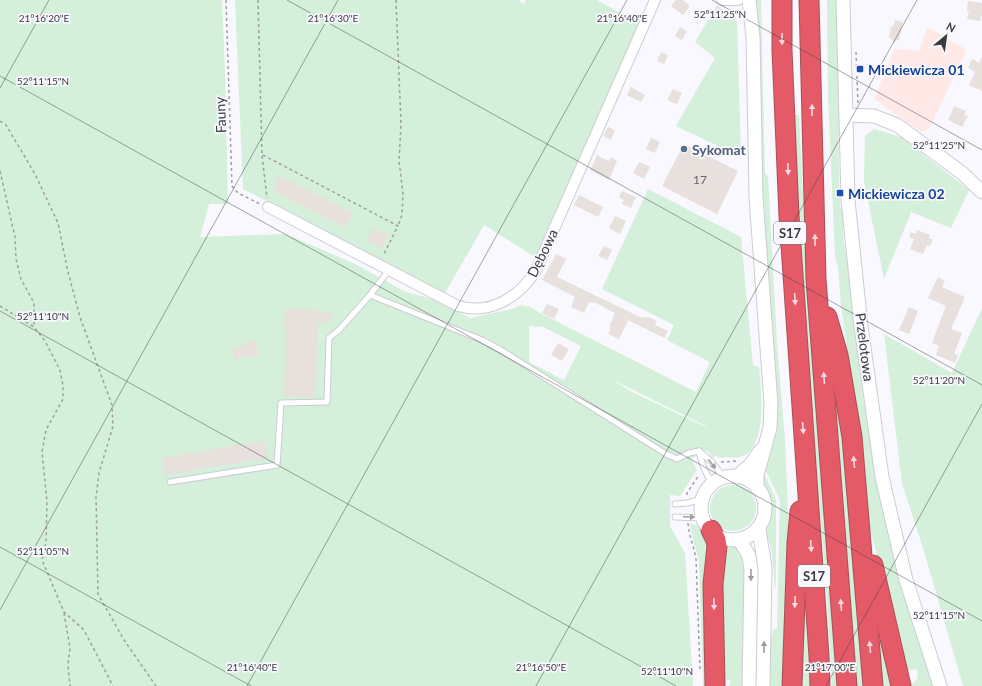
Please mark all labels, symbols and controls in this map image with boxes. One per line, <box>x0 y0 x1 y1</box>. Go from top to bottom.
text: 52°11'25"N <box>694 8 746 20</box>
text: 21°16'20"E <box>19 12 69 24</box>
text: 21°16'30"E <box>308 12 358 24</box>
text: 21°16'40"E <box>597 12 647 24</box>
north arrow <box>926 16 966 56</box>
text: N <box>944 19 958 35</box>
one-way arrow <box>779 33 785 46</box>
place label: Mickiewicza 01 <box>868 61 965 78</box>
marker: Mickiewicza 01 <box>855 64 865 74</box>
text: 52°11'15"N <box>17 75 69 87</box>
street label: Fauny <box>211 96 229 134</box>
one-way arrow <box>809 104 815 117</box>
text: 52°11'25"N <box>913 139 965 151</box>
place label: Sykomat <box>692 141 747 158</box>
marker: Sykomat <box>679 144 689 154</box>
one-way arrow <box>784 163 791 175</box>
house number: 17 <box>693 172 707 187</box>
place label: Mickiewicza 02 <box>848 185 945 202</box>
marker: Mickiewicza 02 <box>835 188 845 198</box>
road number: S17 <box>774 222 806 244</box>
street label: Dębowa <box>523 226 561 280</box>
one-way arrow <box>812 233 818 246</box>
one-way arrow <box>791 293 798 305</box>
text: 52°11'10"N <box>17 310 69 322</box>
street label: Przelotowa <box>852 312 878 382</box>
one-way arrow <box>820 372 827 384</box>
text: 52°11'20"N <box>913 374 965 386</box>
one-way arrow <box>800 422 807 434</box>
one-way arrow <box>851 456 857 468</box>
one-way arrow <box>707 458 716 469</box>
one-way arrow <box>683 514 696 520</box>
one-way arrow <box>808 540 815 552</box>
text: 52°11'05"N <box>17 545 69 557</box>
road number: S17 <box>798 565 830 587</box>
one-way arrow <box>748 569 754 582</box>
one-way arrow <box>792 596 798 609</box>
one-way arrow <box>710 598 717 610</box>
one-way arrow <box>837 599 844 611</box>
text: 52°11'15"N <box>913 609 965 621</box>
one-way arrow <box>761 640 767 653</box>
one-way arrow <box>866 641 873 653</box>
text: 21°16'40"E <box>227 661 277 673</box>
text: 21°16'50"E <box>516 661 566 673</box>
text: 21°17'00"E <box>805 661 855 673</box>
text: 52°11'10"N <box>641 665 693 677</box>

